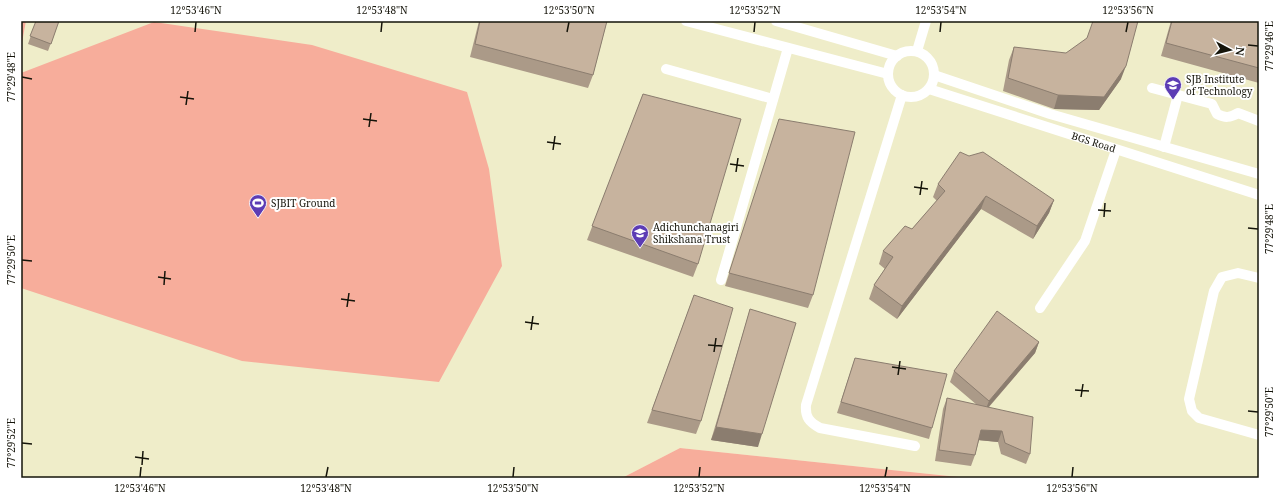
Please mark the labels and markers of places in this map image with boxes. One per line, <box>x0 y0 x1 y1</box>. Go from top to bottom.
place label: SJB Institute of Technology <box>1186 72 1253 98</box>
school or university icon: SJB Institute of Technology <box>1163 75 1183 100</box>
sports icon: SJBIT Ground <box>248 193 268 218</box>
place label: SJBIT Ground <box>271 196 336 210</box>
place label: Adichunchanagiri Shikshana Trust <box>653 220 740 246</box>
school or university icon: Adichunchanagiri Shikshana Trust <box>630 223 650 248</box>

